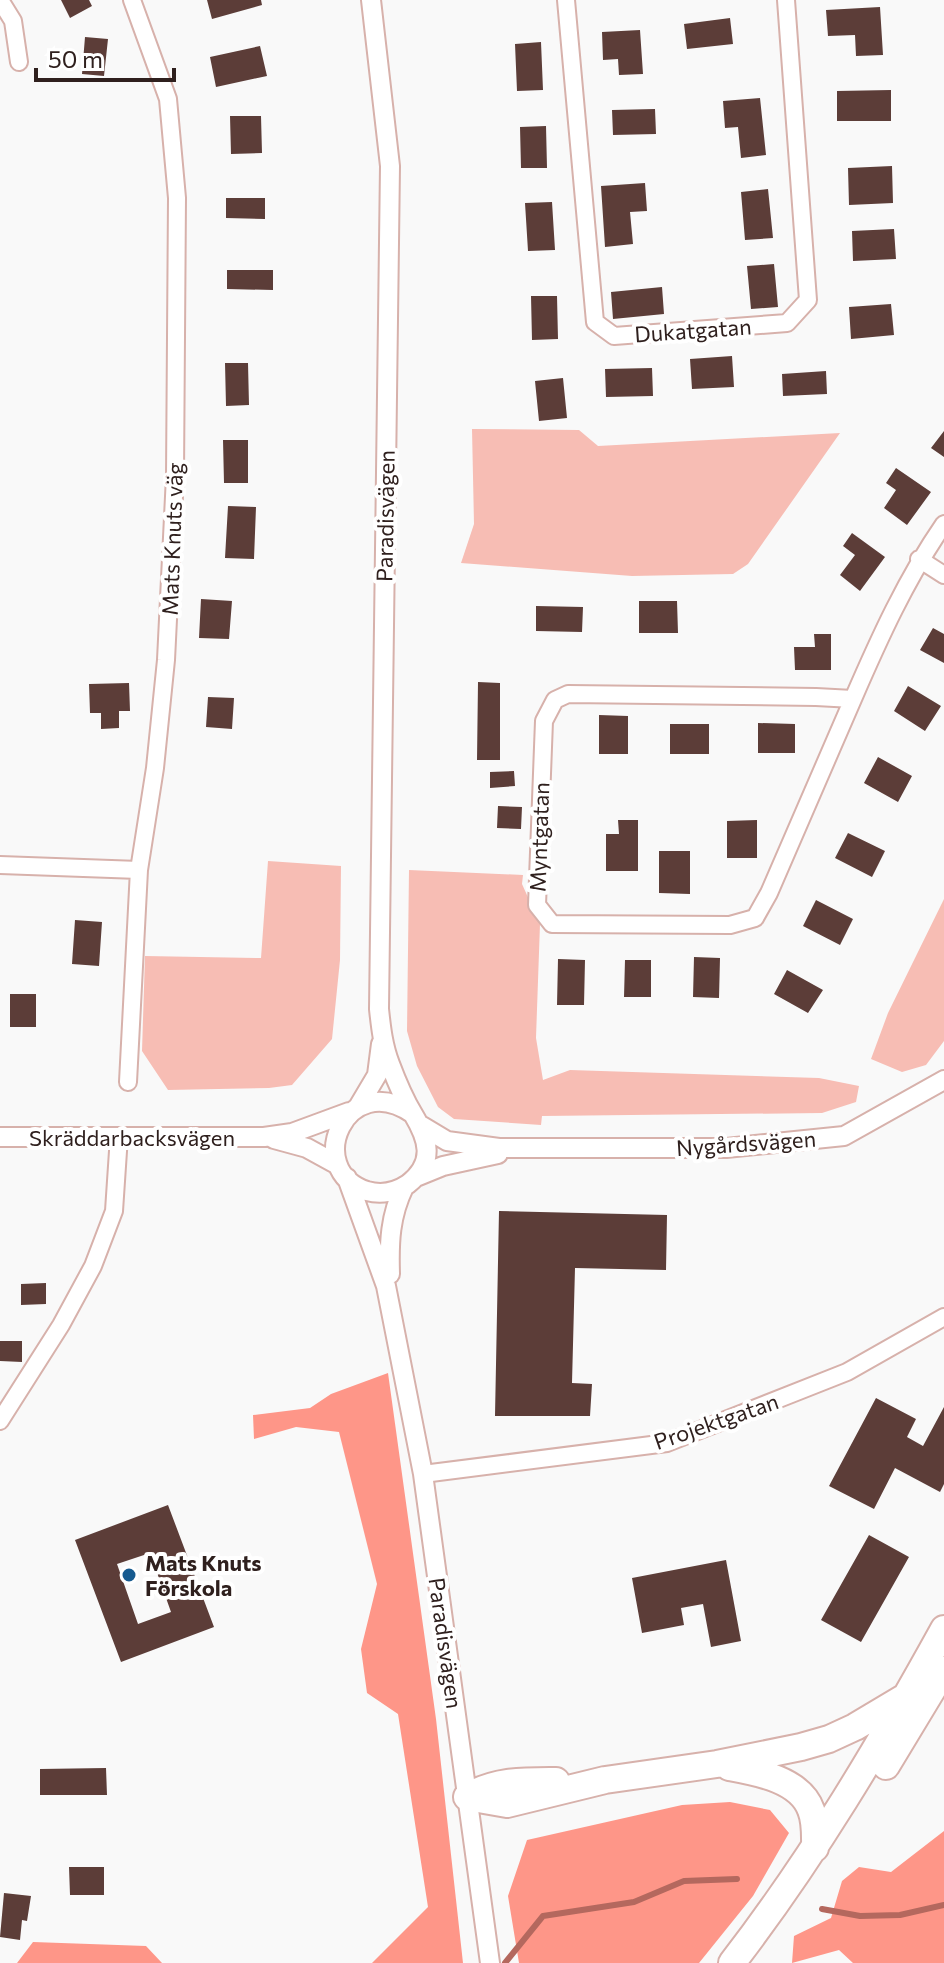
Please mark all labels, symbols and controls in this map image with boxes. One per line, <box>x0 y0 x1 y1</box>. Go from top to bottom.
scale bar <box>36 32 174 82</box>
text: 50 m <box>48 44 103 73</box>
street label: Dukatgatan <box>634 312 752 348</box>
street label: Paradisvägen <box>370 450 400 582</box>
street label: Mats Knuts väg <box>156 462 188 616</box>
street label: Myntgatan <box>524 782 554 892</box>
street label: Skräddarbacksvägen <box>29 1124 235 1151</box>
street label: Nygårdsvägen <box>675 1125 817 1161</box>
street label: Projektgatan <box>650 1387 782 1455</box>
place label: Mats Knuts Förskola <box>145 1549 262 1601</box>
marker: Mats Knuts Förskola <box>120 1566 138 1584</box>
street label: Paradisvägen <box>423 1576 469 1710</box>

